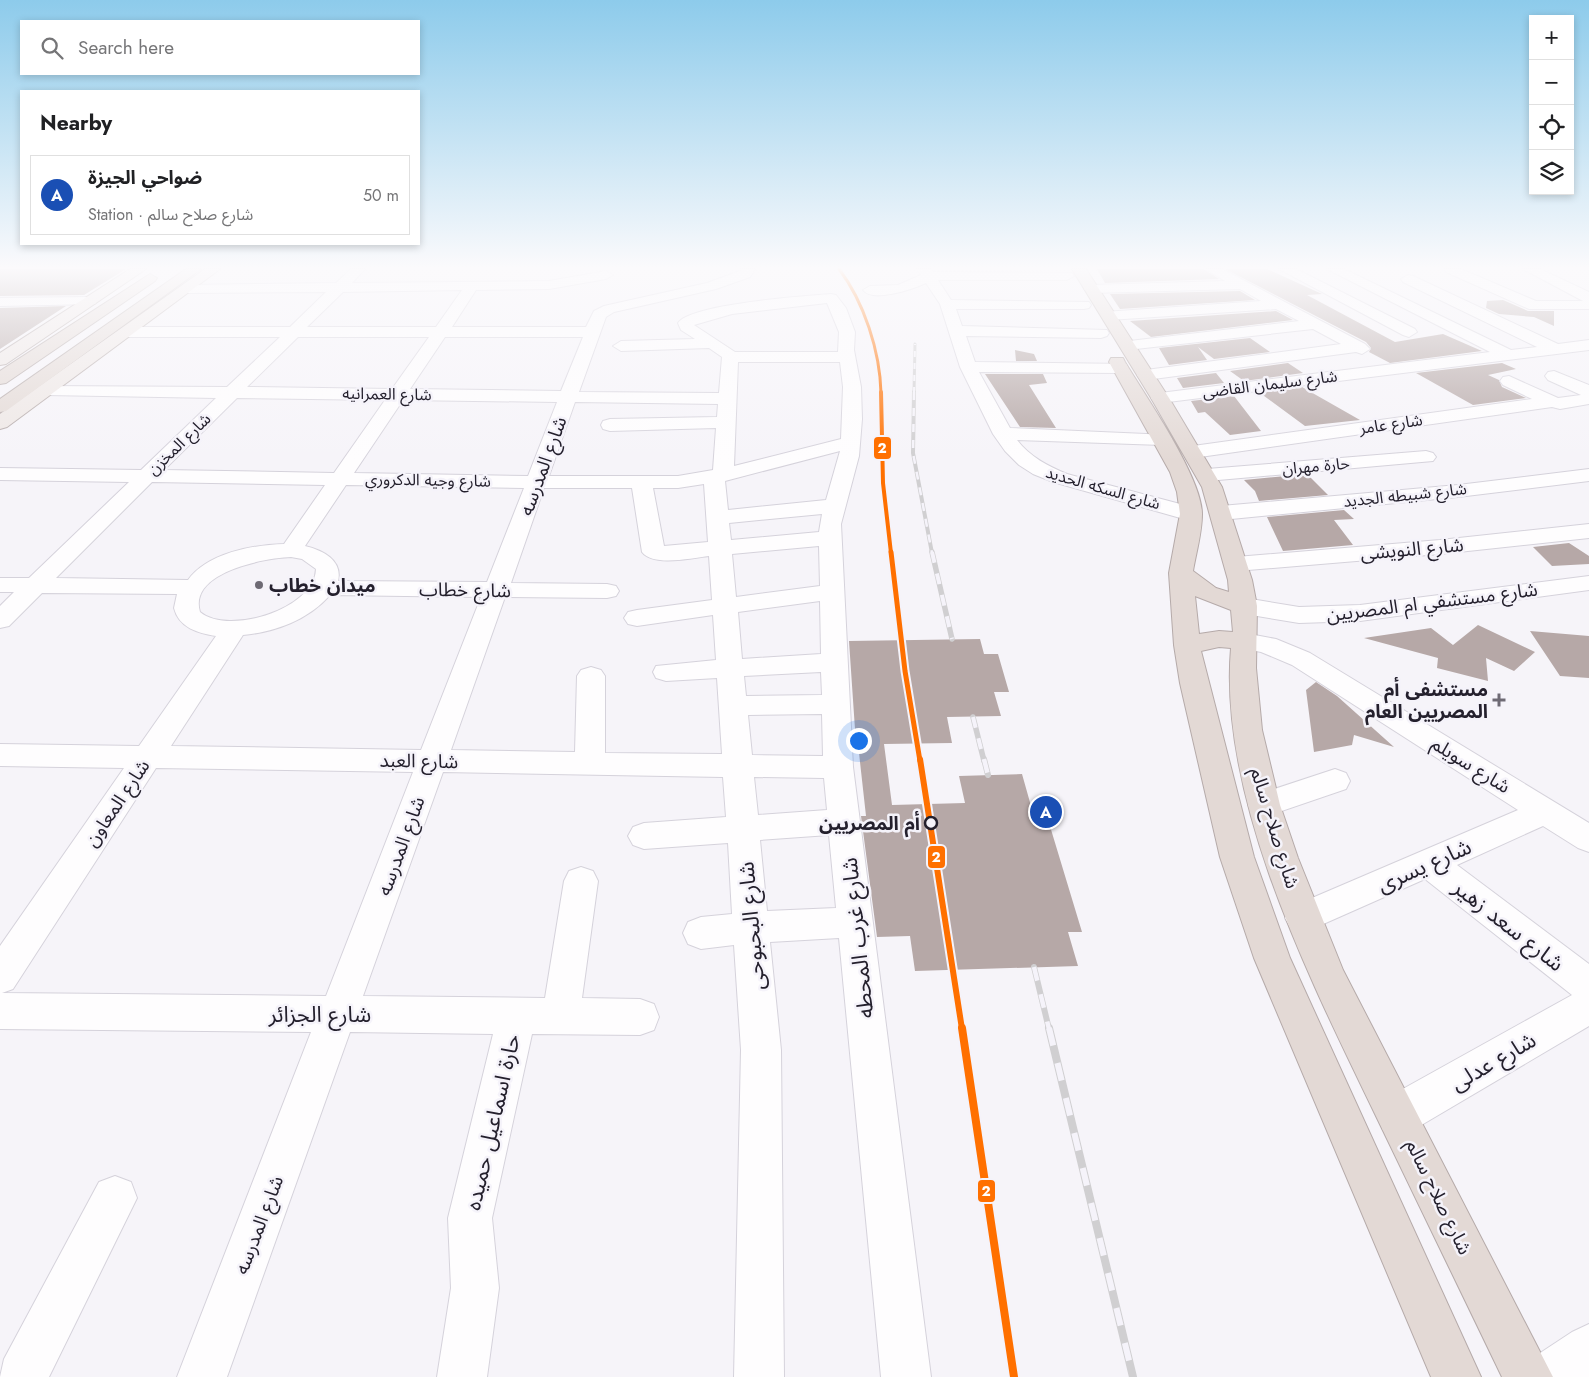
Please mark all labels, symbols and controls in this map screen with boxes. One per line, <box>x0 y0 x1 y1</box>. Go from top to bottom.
map controls <box>1529 15 1574 195</box>
button: + <box>1529 15 1574 60</box>
search box <box>20 20 420 75</box>
icon: search <box>38 34 66 62</box>
text: Search here <box>78 34 174 61</box>
button: − <box>1529 60 1574 105</box>
button: locate <box>1529 105 1574 150</box>
text: Nearby <box>40 108 112 138</box>
button: layers <box>1529 150 1574 195</box>
text: ضواحي الجيزة <box>88 164 202 191</box>
text: A <box>51 184 63 207</box>
text: 50 m <box>363 184 399 207</box>
text: Station · شارع صلاح سالم <box>88 203 253 226</box>
street label: شارع سليمان القاضى <box>1201 364 1339 405</box>
street label: شارع العمرانيه <box>342 382 432 407</box>
street label: شارع المخزن <box>142 408 217 481</box>
street label: شارع عامر <box>1357 408 1424 441</box>
street label: شارع المدرسه <box>513 413 573 519</box>
line badge: 2 <box>873 436 892 460</box>
text: 2 <box>877 438 887 458</box>
street label: حارة مهران <box>1281 452 1351 480</box>
street label: شارع السكه الحديد <box>1043 461 1163 516</box>
street label: شارع وجيه الدكروري <box>365 467 491 494</box>
street label: شارع شبيطه الجديد <box>1342 477 1468 514</box>
street label: شارع النويشى <box>1359 531 1465 567</box>
place label: ميدان خطاب <box>269 572 376 599</box>
street label: شارع خطاب <box>419 576 511 604</box>
street label: شارع مستشفي ام المصريين <box>1325 576 1539 630</box>
marker: ميدان خطاب <box>253 579 265 591</box>
place label: مستشفى أم المصريين العام <box>1365 676 1488 726</box>
marker: مستشفى أم المصريين العام <box>1492 693 1506 707</box>
your location <box>846 728 872 754</box>
street label: شارع سويلم <box>1426 730 1516 801</box>
street label: شارع العبد <box>379 747 459 775</box>
street label: شارع المعاون <box>78 754 156 852</box>
street label: شارع صلاح سالم <box>1243 764 1306 892</box>
street label: شارع المدرسه <box>371 793 431 899</box>
pin: A <box>1030 793 1062 831</box>
place label: أم المصريين <box>819 810 920 838</box>
marker: أم المصريين <box>924 816 938 830</box>
street label: شارع يسرى <box>1372 830 1477 901</box>
line badge: 2 <box>927 845 946 869</box>
text: 2 <box>931 847 941 867</box>
street label: شارع غرب المحطه <box>833 856 882 1020</box>
street label: شارع البحبوحى <box>729 860 774 992</box>
street label: شارع سعد زهير <box>1445 871 1571 979</box>
street label: شارع الجزائر <box>268 998 371 1031</box>
street label: شارع عدلى <box>1444 1024 1542 1099</box>
street label: حارة اسماعيل حميده <box>456 1031 528 1213</box>
street label: شارع صلاح سالم <box>1399 1135 1479 1260</box>
street label: شارع المدرسه <box>228 1172 290 1278</box>
line badge: 2 <box>977 1179 996 1203</box>
text: 2 <box>981 1181 991 1201</box>

